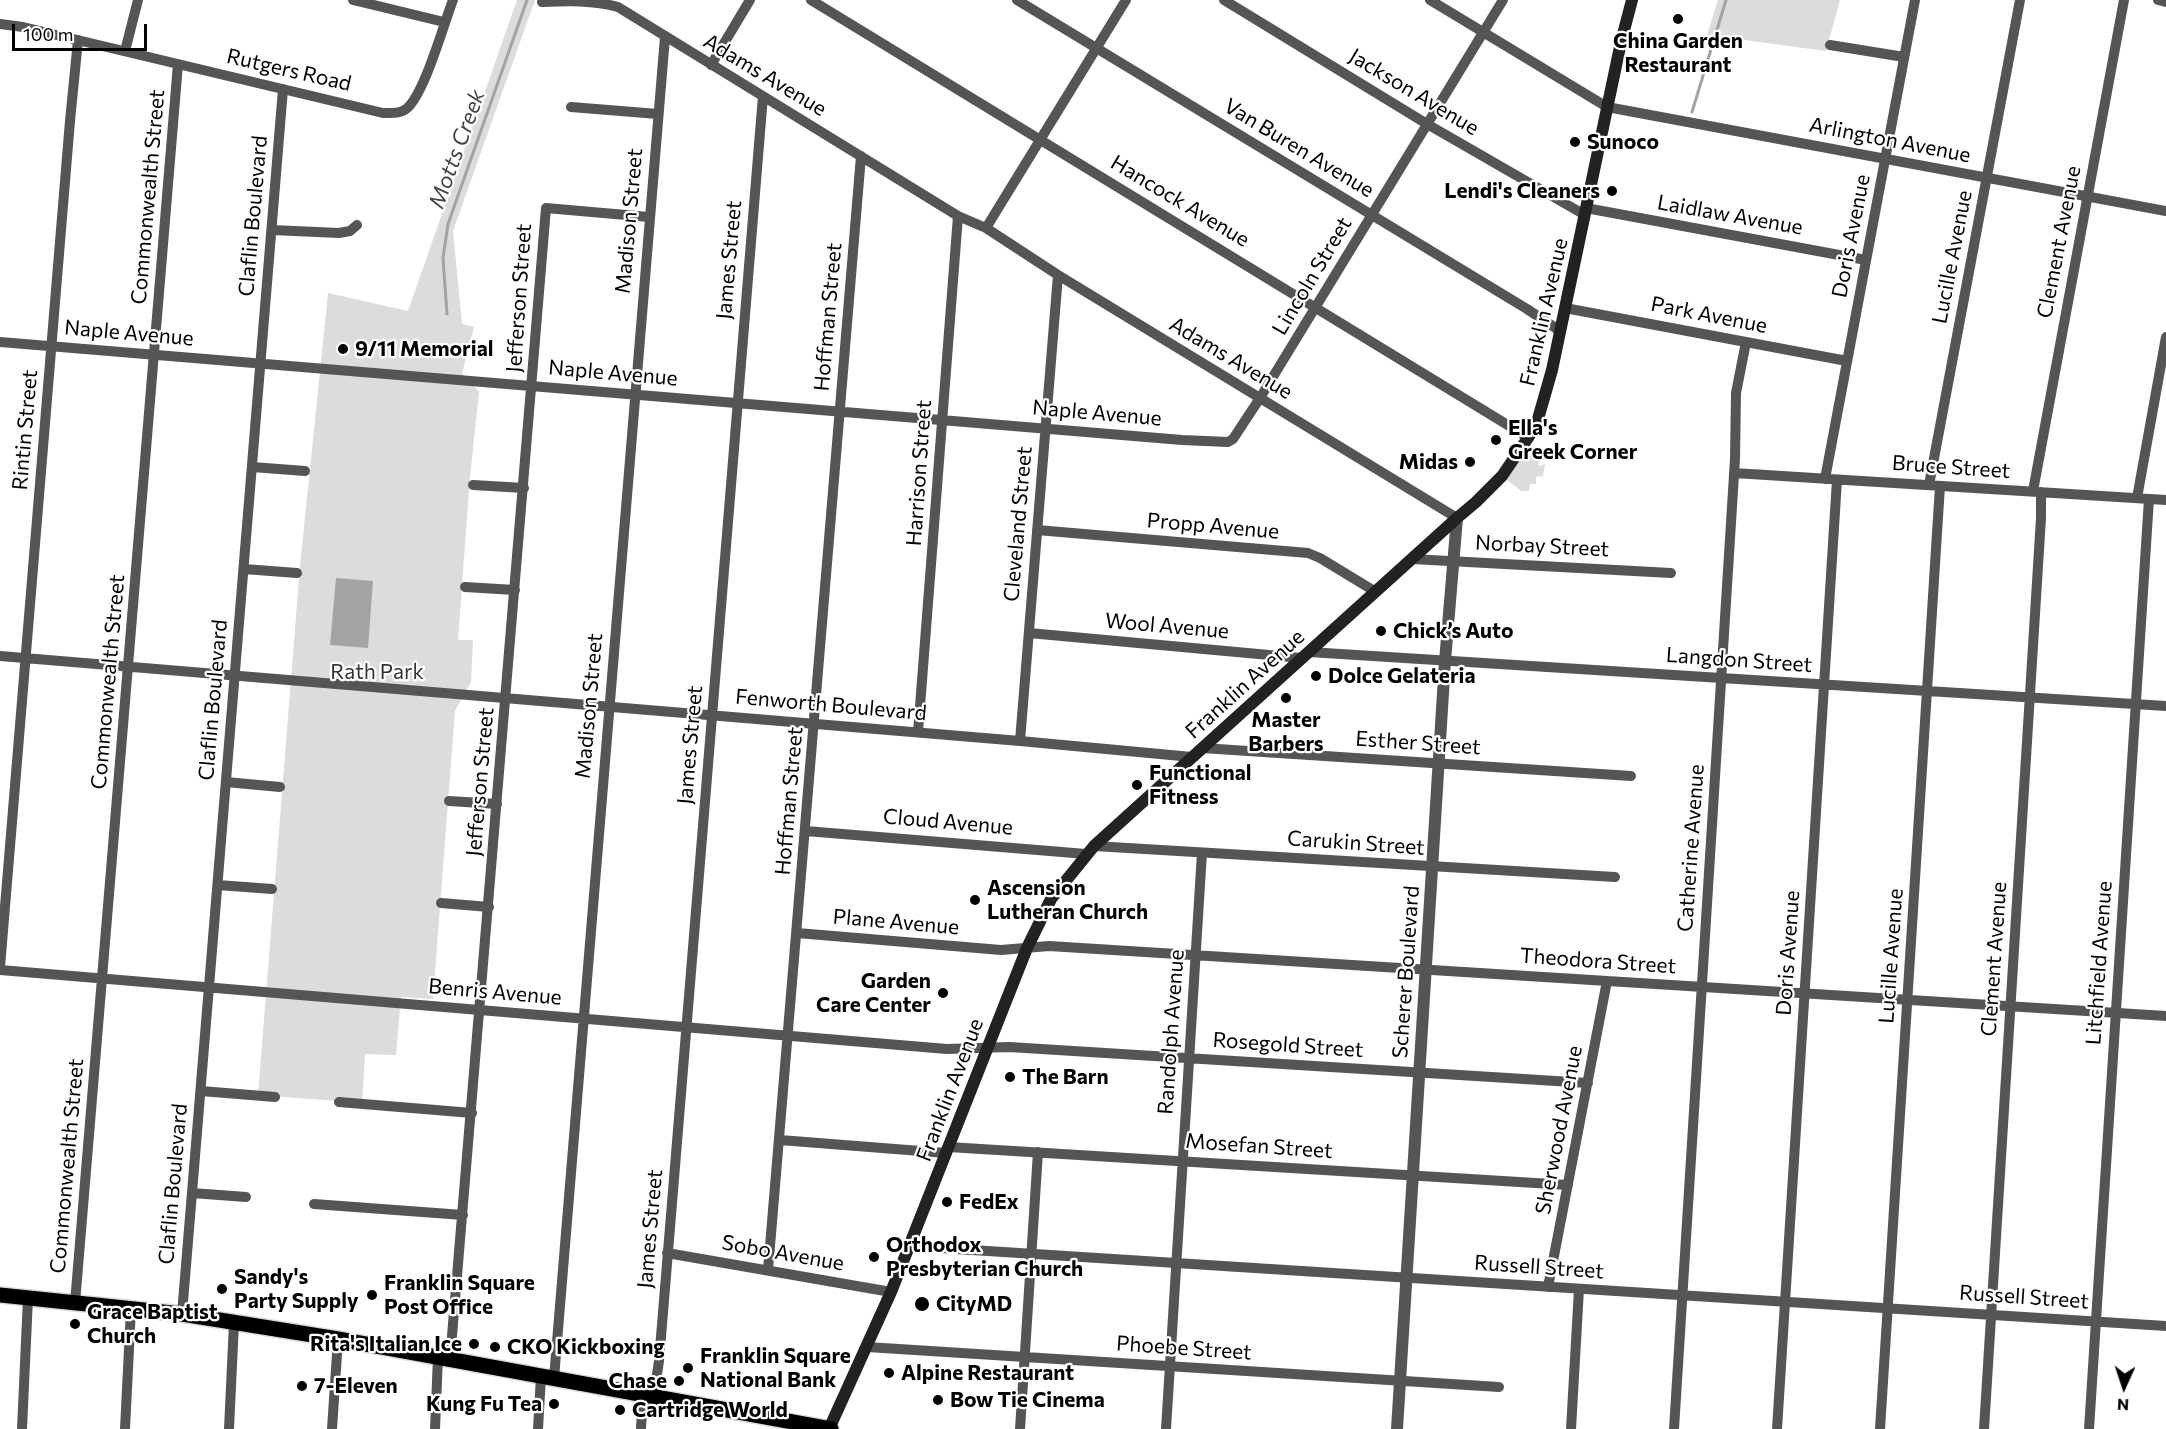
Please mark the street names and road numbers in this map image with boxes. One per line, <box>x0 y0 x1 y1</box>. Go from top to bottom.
street label: Adams Avenue <box>699 28 831 122</box>
street label: Rutgers Road <box>224 43 354 97</box>
street label: Jackson Avenue <box>1344 43 1484 141</box>
street label: Commonwealth Street <box>126 88 170 306</box>
street label: Van Buren Avenue <box>1219 93 1379 203</box>
street label: Arlington Avenue <box>1807 112 1973 168</box>
street label: Claflin Boulevard <box>233 134 273 298</box>
street label: Madison Street <box>610 147 648 295</box>
street label: Hancock Avenue <box>1106 150 1254 252</box>
street label: Clement Avenue <box>2032 164 2086 320</box>
street label: Doris Avenue <box>1827 172 1875 300</box>
street label: Lucille Avenue <box>1927 188 1977 326</box>
street label: Laidlaw Avenue <box>1655 190 1805 240</box>
street label: James Street <box>711 199 747 321</box>
street label: Lincoln Street <box>1267 212 1357 340</box>
street label: Jefferson Street <box>501 223 537 373</box>
street label: Franklin Avenue <box>1515 236 1573 388</box>
street label: Hoffman Street <box>809 242 847 392</box>
street label: Park Avenue <box>1649 291 1769 339</box>
street label: Adams Avenue <box>1165 311 1297 405</box>
street label: Naple Avenue <box>63 315 195 351</box>
street label: Naple Avenue <box>547 355 679 391</box>
street label: Rintin Street <box>7 369 43 491</box>
street label: Naple Avenue <box>1031 395 1163 431</box>
street label: Harrison Street <box>901 399 937 547</box>
street label: Cleveland Street <box>999 445 1037 603</box>
street label: Bruce Street <box>1891 450 2011 484</box>
street label: Propp Avenue <box>1146 508 1280 544</box>
street label: Norbay Street <box>1474 530 1610 562</box>
street label: Commonwealth Street <box>86 573 130 791</box>
street label: Wool Avenue <box>1104 608 1230 644</box>
street label: Claflin Boulevard <box>193 618 233 782</box>
street label: Franklin Avenue <box>1180 624 1310 744</box>
street label: Madison Street <box>570 632 608 780</box>
street label: Langdon Street <box>1665 642 1813 678</box>
street label: James Street <box>672 684 708 806</box>
street label: Fenworth Boulevard <box>734 684 928 726</box>
street label: Jefferson Street <box>461 707 499 857</box>
street label: Hoffman Street <box>770 726 808 876</box>
street label: Esther Street <box>1355 726 1481 760</box>
street label: Catherine Avenue <box>1673 763 1709 933</box>
street label: Cloud Avenue <box>882 804 1014 840</box>
street label: Carukin Street <box>1286 826 1426 860</box>
street label: Litchfield Avenue <box>2081 880 2117 1046</box>
street label: Clement Avenue <box>1976 881 2012 1037</box>
street label: Scherer Boulevard <box>1387 885 1425 1059</box>
street label: Lucille Avenue <box>1874 888 1908 1024</box>
street label: Doris Avenue <box>1771 890 1805 1016</box>
street label: Plane Avenue <box>832 904 960 940</box>
street label: Theodora Street <box>1519 943 1677 979</box>
street label: Randolph Avenue <box>1153 949 1189 1115</box>
street label: Benris Avenue <box>427 974 563 1010</box>
street label: Franklin Avenue <box>911 1015 989 1165</box>
street label: Rosegold Street <box>1212 1027 1364 1063</box>
street label: Sherwood Avenue <box>1530 1043 1588 1217</box>
street label: Commonwealth Street <box>45 1057 89 1275</box>
street label: Claflin Boulevard <box>153 1102 193 1266</box>
street label: Mosefan Street <box>1185 1128 1333 1164</box>
street label: James Street <box>632 1168 668 1290</box>
street label: Sobo Avenue <box>720 1230 846 1276</box>
street label: Russell Street <box>1473 1250 1605 1284</box>
street label: Russell Street <box>1958 1280 2090 1314</box>
street label: Phoebe Street <box>1115 1331 1253 1365</box>

